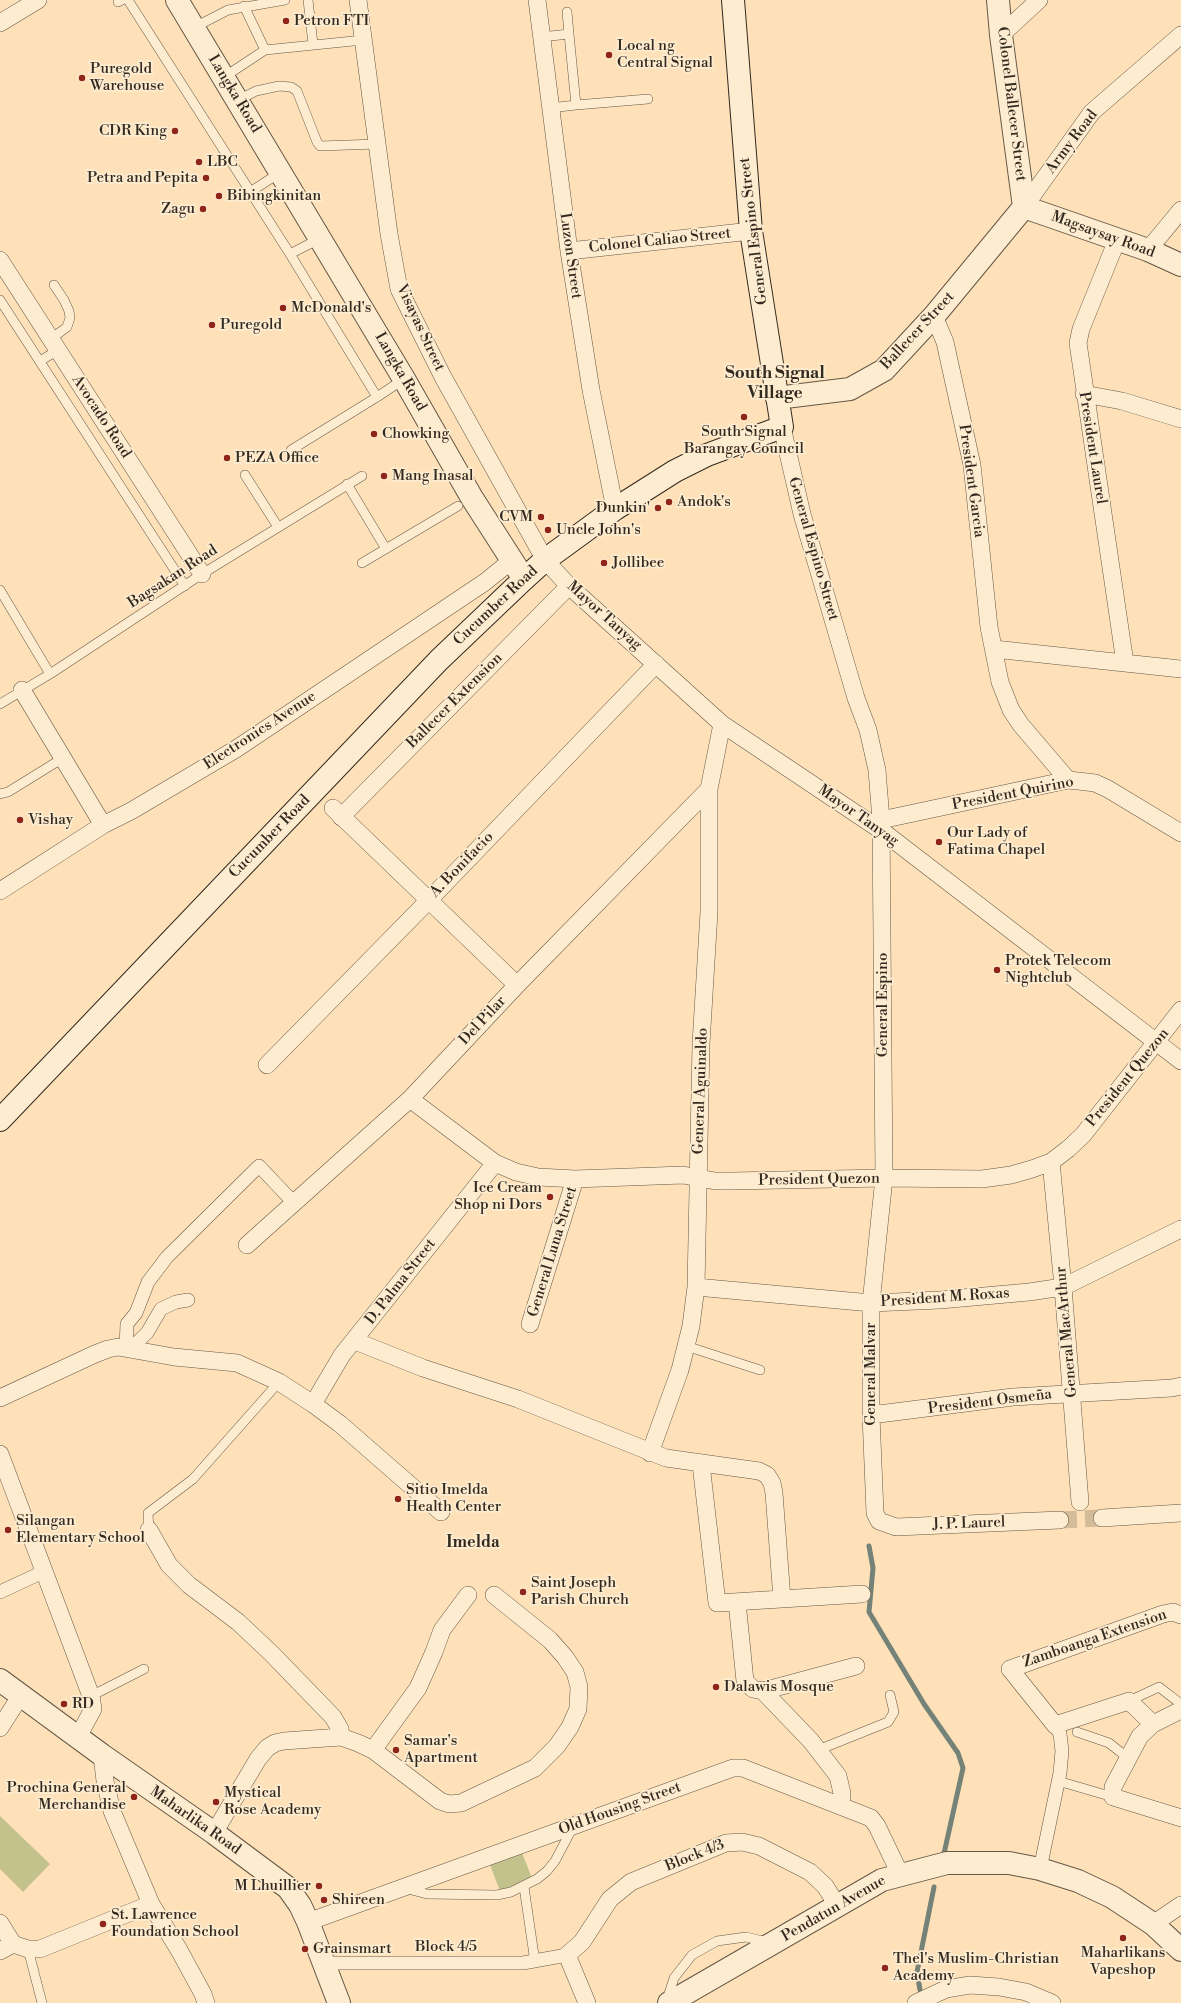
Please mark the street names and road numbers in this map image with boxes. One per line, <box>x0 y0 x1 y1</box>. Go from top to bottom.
street label: Colonel Ballecer Street <box>993 26 1029 182</box>
street label: Langka Road <box>204 52 264 136</box>
street label: Army Road <box>1042 107 1102 177</box>
street label: General Espino Street <box>736 156 772 306</box>
street label: Magsaysay Road <box>1049 208 1157 262</box>
street label: Luzon Street <box>555 212 585 300</box>
street label: Colonel Caliao Street <box>588 225 732 257</box>
street label: Visayas Street <box>392 282 448 374</box>
street label: Ballecer Street <box>877 288 959 374</box>
street label: Langka Road <box>370 329 430 415</box>
street label: Avocado Road <box>68 372 134 462</box>
street label: President Laurel <box>1074 390 1110 506</box>
street label: President Garcia <box>954 423 988 539</box>
street label: General Espino Street <box>784 475 842 623</box>
street label: Bagsakan Road <box>125 541 221 613</box>
street label: Cucumber Road <box>450 562 542 650</box>
street label: Mayor Tanyag <box>563 578 645 654</box>
street label: Ballecer Extension <box>403 649 507 753</box>
street label: Electronics Avenue <box>200 688 320 774</box>
street label: President Quirino <box>951 773 1075 815</box>
street label: Mayor Tanyag <box>814 782 902 850</box>
street label: Cucumber Road <box>226 792 314 882</box>
street label: A. Bonifacio <box>426 829 498 901</box>
street label: General Espino <box>874 953 892 1057</box>
street label: Del Pilar <box>456 993 510 1049</box>
street label: President Quezon <box>1083 1025 1173 1131</box>
street label: General Aguinaldo <box>690 1027 712 1155</box>
street label: President Quezon <box>758 1170 880 1190</box>
street label: General Luna Street <box>525 1185 581 1319</box>
street label: D. Palma Street <box>362 1235 440 1329</box>
street label: General MacArthur <box>1052 1266 1082 1398</box>
street label: President M. Roxas <box>880 1285 1010 1311</box>
street label: General Malvar <box>862 1322 880 1426</box>
street label: President Osmeña <box>927 1385 1053 1419</box>
street label: J. P. Laurel <box>932 1514 1006 1534</box>
street label: Zamboanga Extension <box>1021 1606 1169 1672</box>
street label: Old Housing Street <box>556 1779 684 1839</box>
street label: Maharlika Road <box>146 1783 244 1859</box>
street label: Block 4/3 <box>663 1836 727 1876</box>
street label: Pendatun Avenue <box>779 1872 889 1946</box>
street label: Block 4/5 <box>415 1938 477 1956</box>

